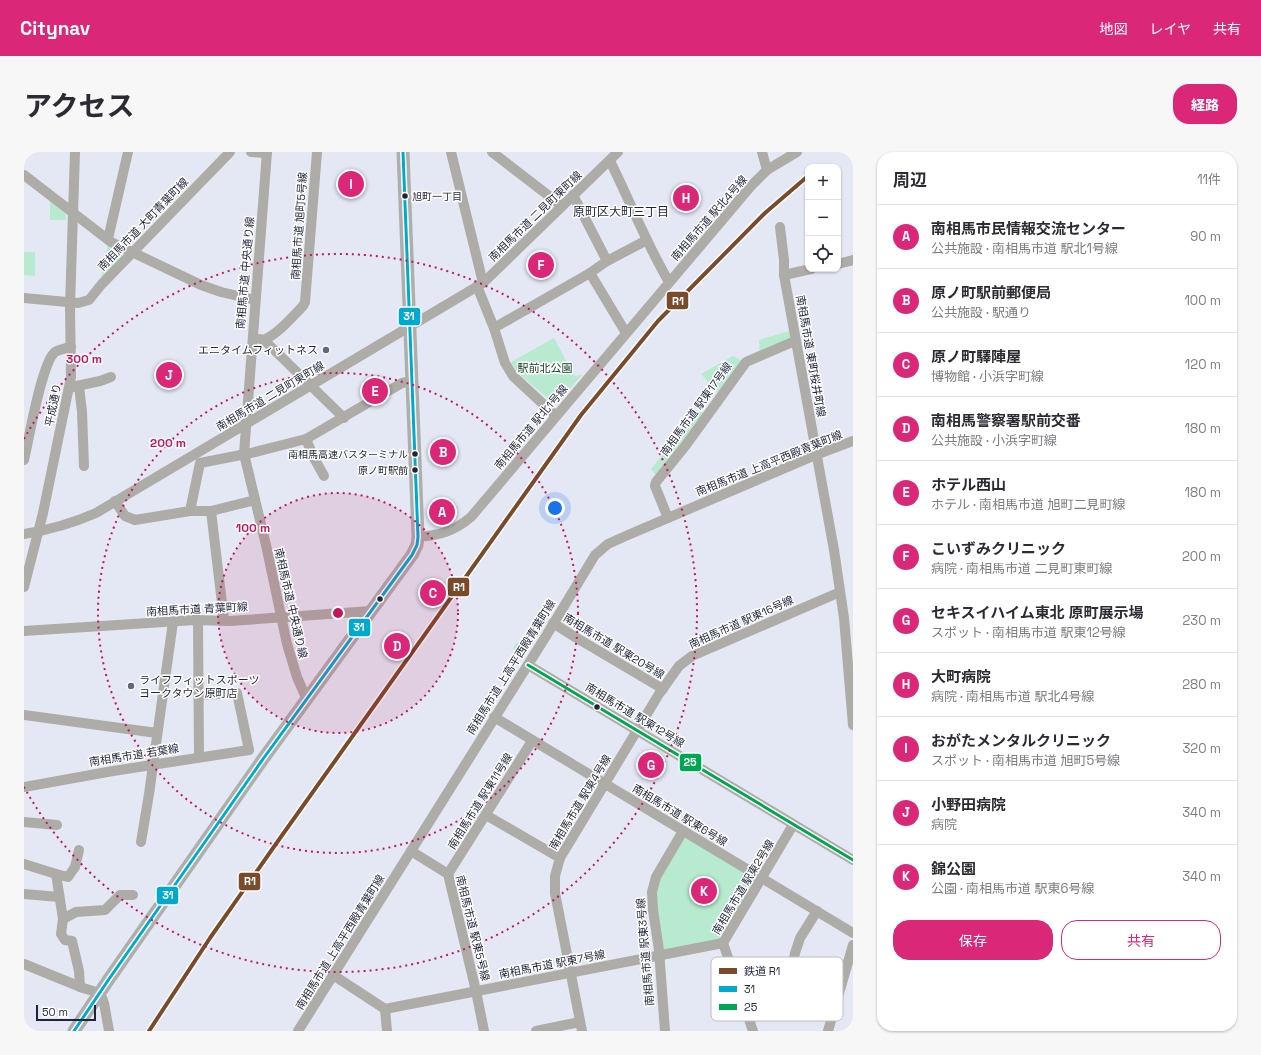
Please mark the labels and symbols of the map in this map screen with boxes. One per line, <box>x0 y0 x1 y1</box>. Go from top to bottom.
street label: 南相馬市道 二見町東町線 <box>486 168 584 264</box>
pin: I <box>338 169 364 199</box>
street label: 南相馬市道 旭町5号線 <box>288 171 310 281</box>
street label: 南相馬市道 駅北4号線 <box>668 172 750 264</box>
street label: 南相馬市道 大町青葉町線 <box>95 175 191 273</box>
pin: H <box>673 183 699 213</box>
place label: 旭町一丁目 <box>412 190 462 203</box>
marker: 旭町一丁目 <box>400 191 410 201</box>
district label: 原町区大町三丁目 <box>573 204 669 220</box>
street label: 南相馬市道 中央通り線 <box>233 216 257 330</box>
pin: F <box>528 250 554 280</box>
line badge: R1 <box>666 291 689 310</box>
text: R1 <box>672 294 684 308</box>
street label: 南相馬市道 東町桜井町線 <box>793 294 829 418</box>
line badge: 31 <box>398 307 421 326</box>
text: 31 <box>403 309 415 323</box>
place label: エニタイムフィットネス <box>198 343 318 357</box>
marker: エニタイムフィットネス <box>321 345 331 355</box>
text: 300 m <box>66 351 102 367</box>
street label: 南相馬市道 二見町東町線 <box>213 358 327 434</box>
street label: 南相馬市道 駅東17号線 <box>657 359 735 459</box>
pin: J <box>156 360 182 390</box>
park label: 駅前北公園 <box>518 361 573 375</box>
pin: E <box>362 376 388 406</box>
street label: 平成通り <box>42 382 64 428</box>
street label: 南相馬市道 駅北1号線 <box>491 382 571 472</box>
street label: 南相馬市道 上高平西殿青葉町線 <box>694 427 844 499</box>
text: 200 m <box>150 435 186 451</box>
pin: B <box>430 437 456 467</box>
place label: 南相馬高速バスターミナル <box>288 448 408 461</box>
marker: 南相馬高速バスターミナル <box>410 449 420 459</box>
place label: 原ノ町駅前 <box>358 464 408 477</box>
marker: 原ノ町駅前 <box>410 465 420 475</box>
pin: A <box>429 497 455 527</box>
your location <box>545 498 565 518</box>
text: 100 m <box>236 520 270 536</box>
street label: 南相馬市道 中央通り線 <box>271 546 311 660</box>
line badge: R1 <box>447 577 470 597</box>
pin: C <box>420 578 446 608</box>
text: R1 <box>453 580 465 594</box>
street label: 南相馬市道 駅東16号線 <box>686 593 796 651</box>
unlabelled marker <box>375 594 385 604</box>
street label: 南相馬市道 上高平西殿青葉町線 <box>464 597 558 737</box>
street label: 南相馬市道 青葉町線 <box>146 599 248 619</box>
centre of rings <box>331 606 345 620</box>
street label: 南相馬市道 駅東20号線 <box>561 610 667 682</box>
line badge: 31 <box>348 618 371 637</box>
text: 31 <box>353 620 365 634</box>
pin: D <box>384 631 410 661</box>
place label: ライフフィットスポーツ ヨークタウン原町店 <box>139 673 260 700</box>
street label: 南相馬市道 駅東12号線 <box>583 680 687 750</box>
marker: ライフフィットスポーツ ヨークタウン原町店 <box>126 681 136 691</box>
unlabelled marker <box>592 702 602 712</box>
street label: 南相馬市道 若葉線 <box>88 741 180 769</box>
street label: 南相馬市道 駅東11号線 <box>445 750 515 852</box>
pin: G <box>638 750 664 780</box>
street label: 南相馬市道 駅東4号線 <box>546 752 614 852</box>
line badge: 25 <box>679 753 702 772</box>
text: 25 <box>683 755 697 769</box>
street label: 南相馬市道 駅東6号線 <box>630 781 730 849</box>
street label: 南相馬市道 駅東2号線 <box>709 837 777 937</box>
line badge: R1 <box>238 872 261 891</box>
street label: 南相馬市道 上高平西殿青葉町線 <box>293 872 387 1012</box>
text: R1 <box>244 874 256 888</box>
street label: 南相馬市道 駅東5号線 <box>453 874 493 982</box>
pin: K <box>691 876 717 906</box>
line badge: 31 <box>156 886 179 905</box>
text: 31 <box>162 888 174 902</box>
street label: 南相馬市道 駅東3号線 <box>633 897 657 1007</box>
street label: 南相馬市道 駅東7号線 <box>498 947 606 981</box>
legend <box>711 957 843 1021</box>
text: 鉄道 R1 <box>744 964 780 978</box>
text: 31 <box>744 982 755 996</box>
text: 25 <box>744 1000 758 1014</box>
scale bar <box>36 1003 96 1022</box>

